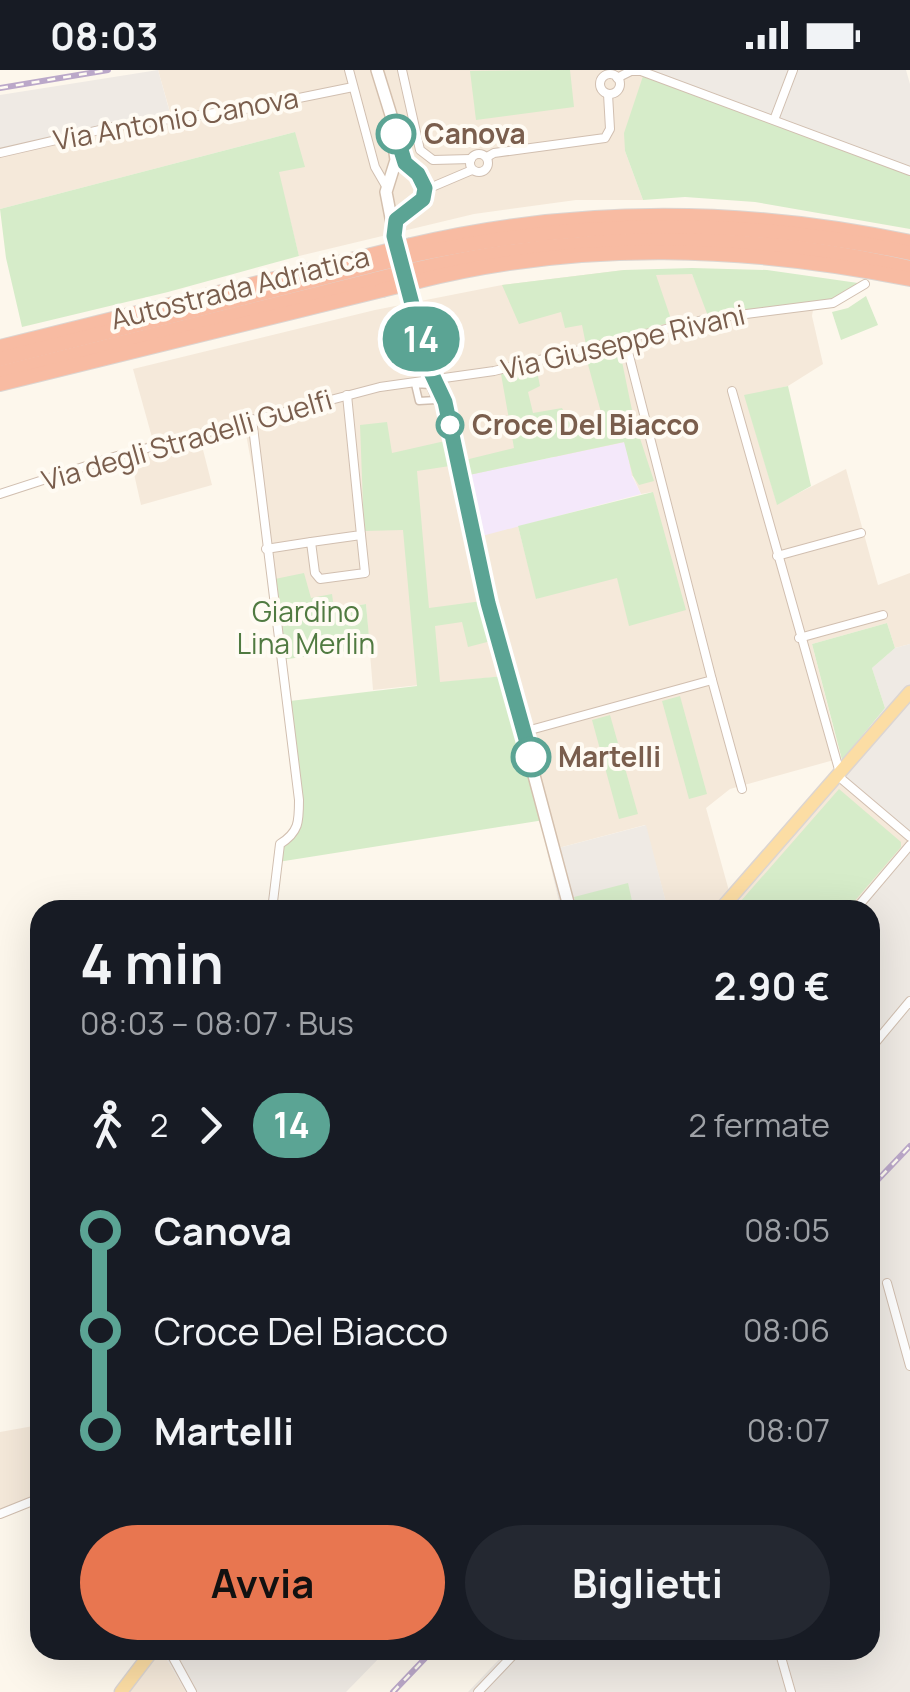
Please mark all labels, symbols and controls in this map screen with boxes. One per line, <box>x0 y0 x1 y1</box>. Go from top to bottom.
text: 08:03 <box>50 9 158 61</box>
street label: Via Antonio Canova <box>50 78 301 158</box>
place label: Canova <box>424 114 526 152</box>
marker: Canova <box>377 115 415 153</box>
street label: Autostrada Adriatica <box>106 236 373 338</box>
street label: Via Giuseppe Rivani <box>497 295 748 388</box>
line badge: 14 <box>376 306 466 372</box>
text: 14 <box>403 315 439 363</box>
street label: Via degli Stradelli Guelfi <box>37 379 336 499</box>
place label: Croce Del Biacco <box>472 405 699 443</box>
marker: Croce Del Biacco <box>437 412 463 438</box>
park label: Giardino Lina Merlin <box>237 592 375 662</box>
place label: Martelli <box>558 737 661 775</box>
marker: Martelli <box>512 738 550 776</box>
text: 4 min <box>80 925 224 1001</box>
text: 2.90 € <box>714 959 830 1011</box>
text: 08:03 – 08:07 · Bus <box>80 1001 354 1045</box>
icon: walk <box>80 1098 135 1153</box>
icon: forward <box>183 1098 238 1153</box>
text: 14 <box>273 1101 310 1149</box>
text: 2 <box>150 1103 168 1147</box>
text: 2 fermate <box>689 1103 830 1147</box>
text: Canova <box>154 1204 292 1256</box>
text: 08:05 <box>744 1208 830 1252</box>
text: Croce Del Biacco <box>154 1304 448 1356</box>
text: 08:06 <box>743 1308 830 1352</box>
text: Martelli <box>154 1404 294 1456</box>
text: 08:07 <box>747 1408 830 1452</box>
button: Avvia <box>80 1525 445 1640</box>
button: Biglietti <box>465 1525 830 1640</box>

